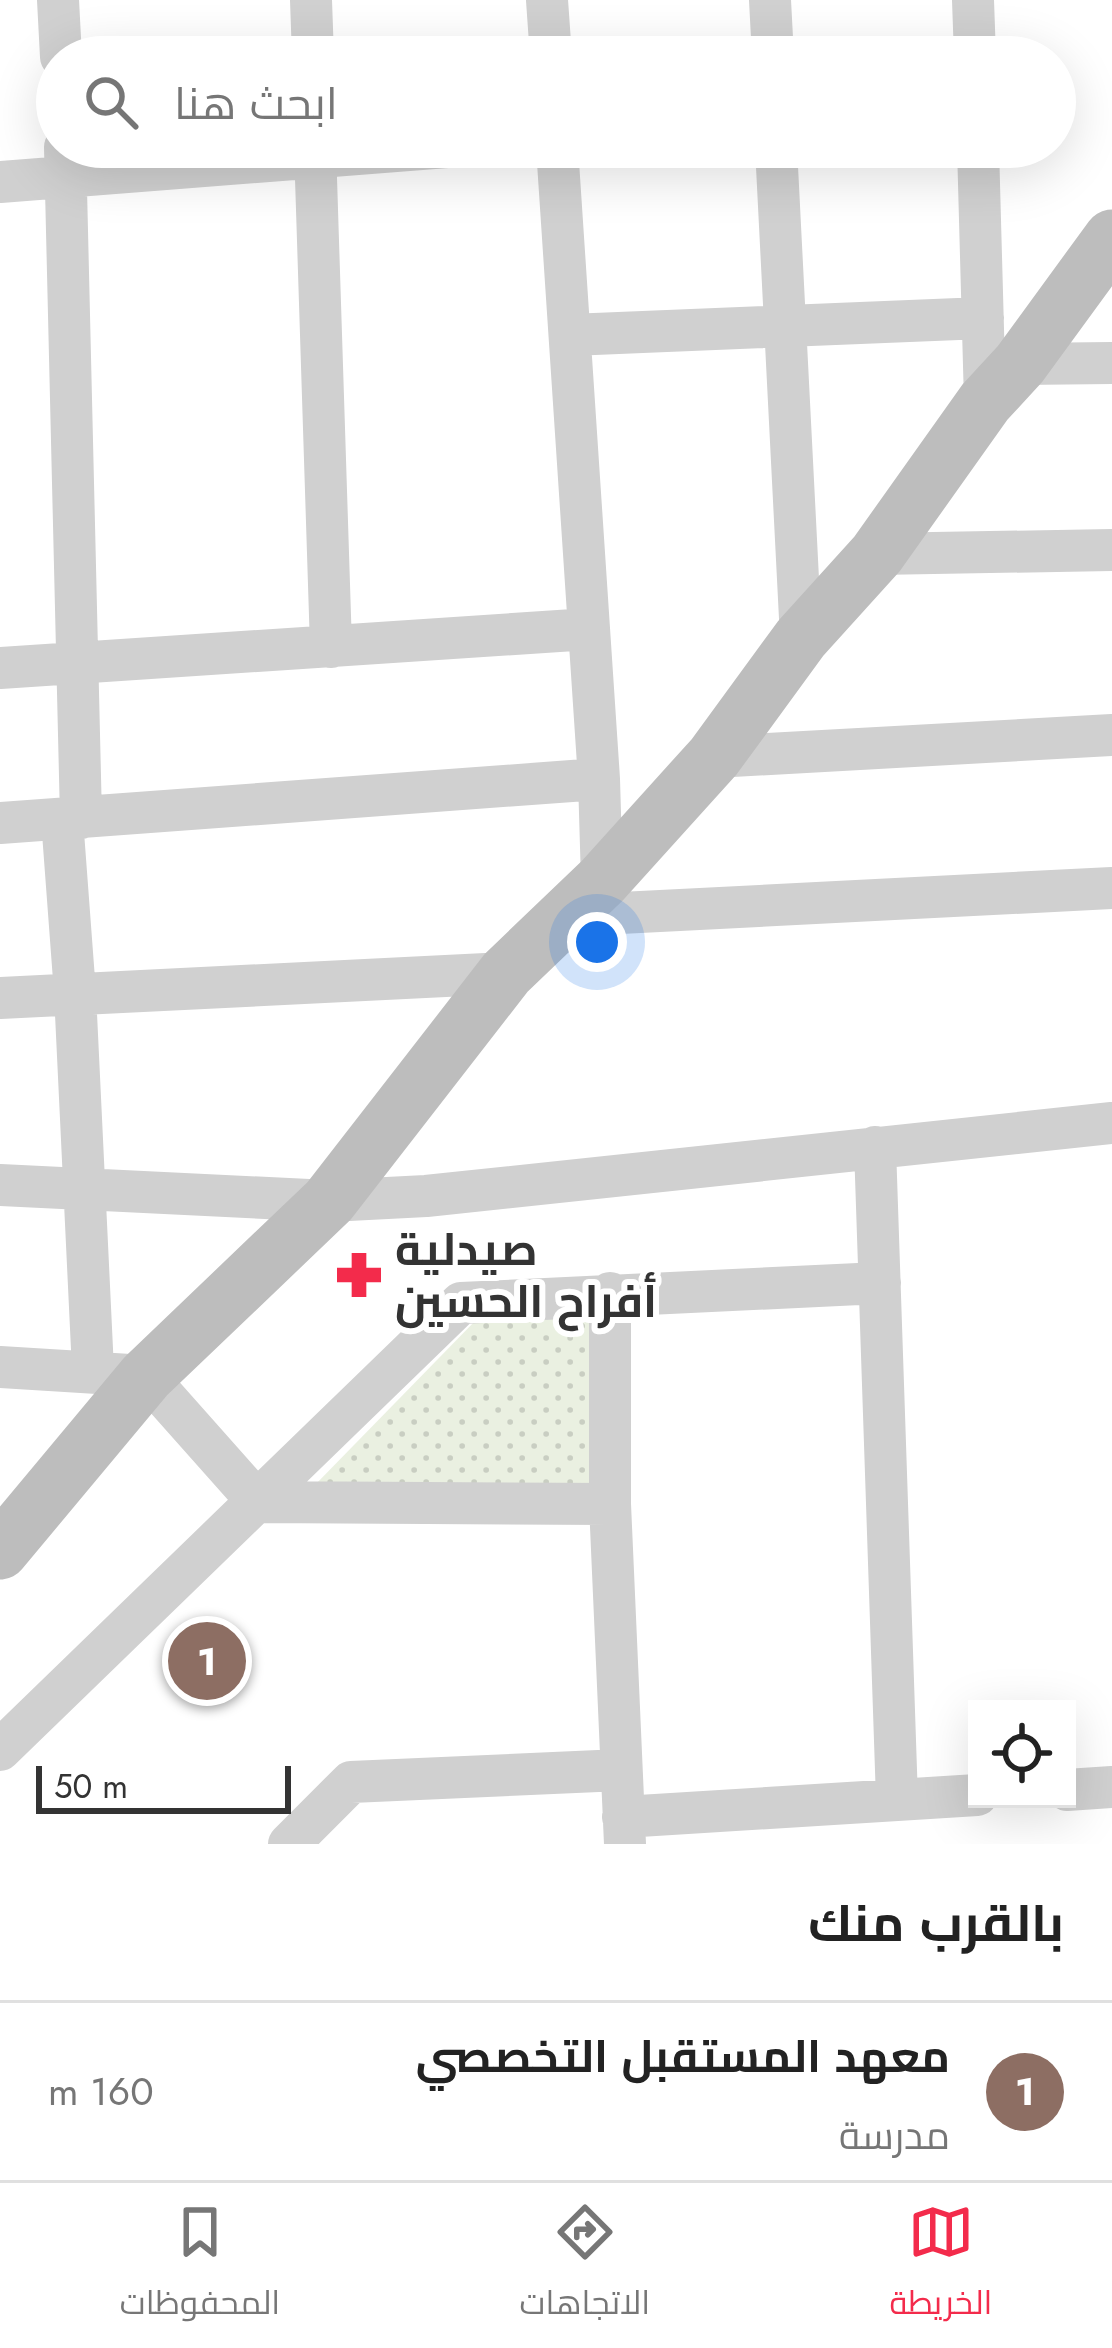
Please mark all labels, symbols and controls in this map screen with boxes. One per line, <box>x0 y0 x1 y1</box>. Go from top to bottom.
search box <box>36 36 1076 168</box>
icon: search <box>78 69 144 135</box>
text: ابحث هنا <box>174 71 338 136</box>
your location <box>567 912 627 972</box>
place label: صيدلية أفراح الحسين <box>395 1217 657 1334</box>
pharmacy icon: صيدلية أفراح الحسين <box>334 1250 384 1300</box>
pin: 1 <box>168 1616 246 1706</box>
map controls <box>968 1700 1076 1808</box>
button: locate <box>968 1700 1076 1808</box>
scale bar <box>36 1760 291 1813</box>
text: 50 m <box>54 1763 128 1810</box>
text: بالقرب منك <box>808 1886 1064 1960</box>
text: معهد المستقبل التخصصي <box>416 2024 950 2089</box>
text: 160 m <box>48 2063 154 2120</box>
text: 1 <box>1015 2063 1035 2120</box>
text: مدرسة <box>839 2107 950 2164</box>
tab: المحفوظات <box>120 2199 280 2333</box>
tab: الاتجاهات <box>520 2199 650 2333</box>
tab: الخريطة <box>889 2199 992 2333</box>

